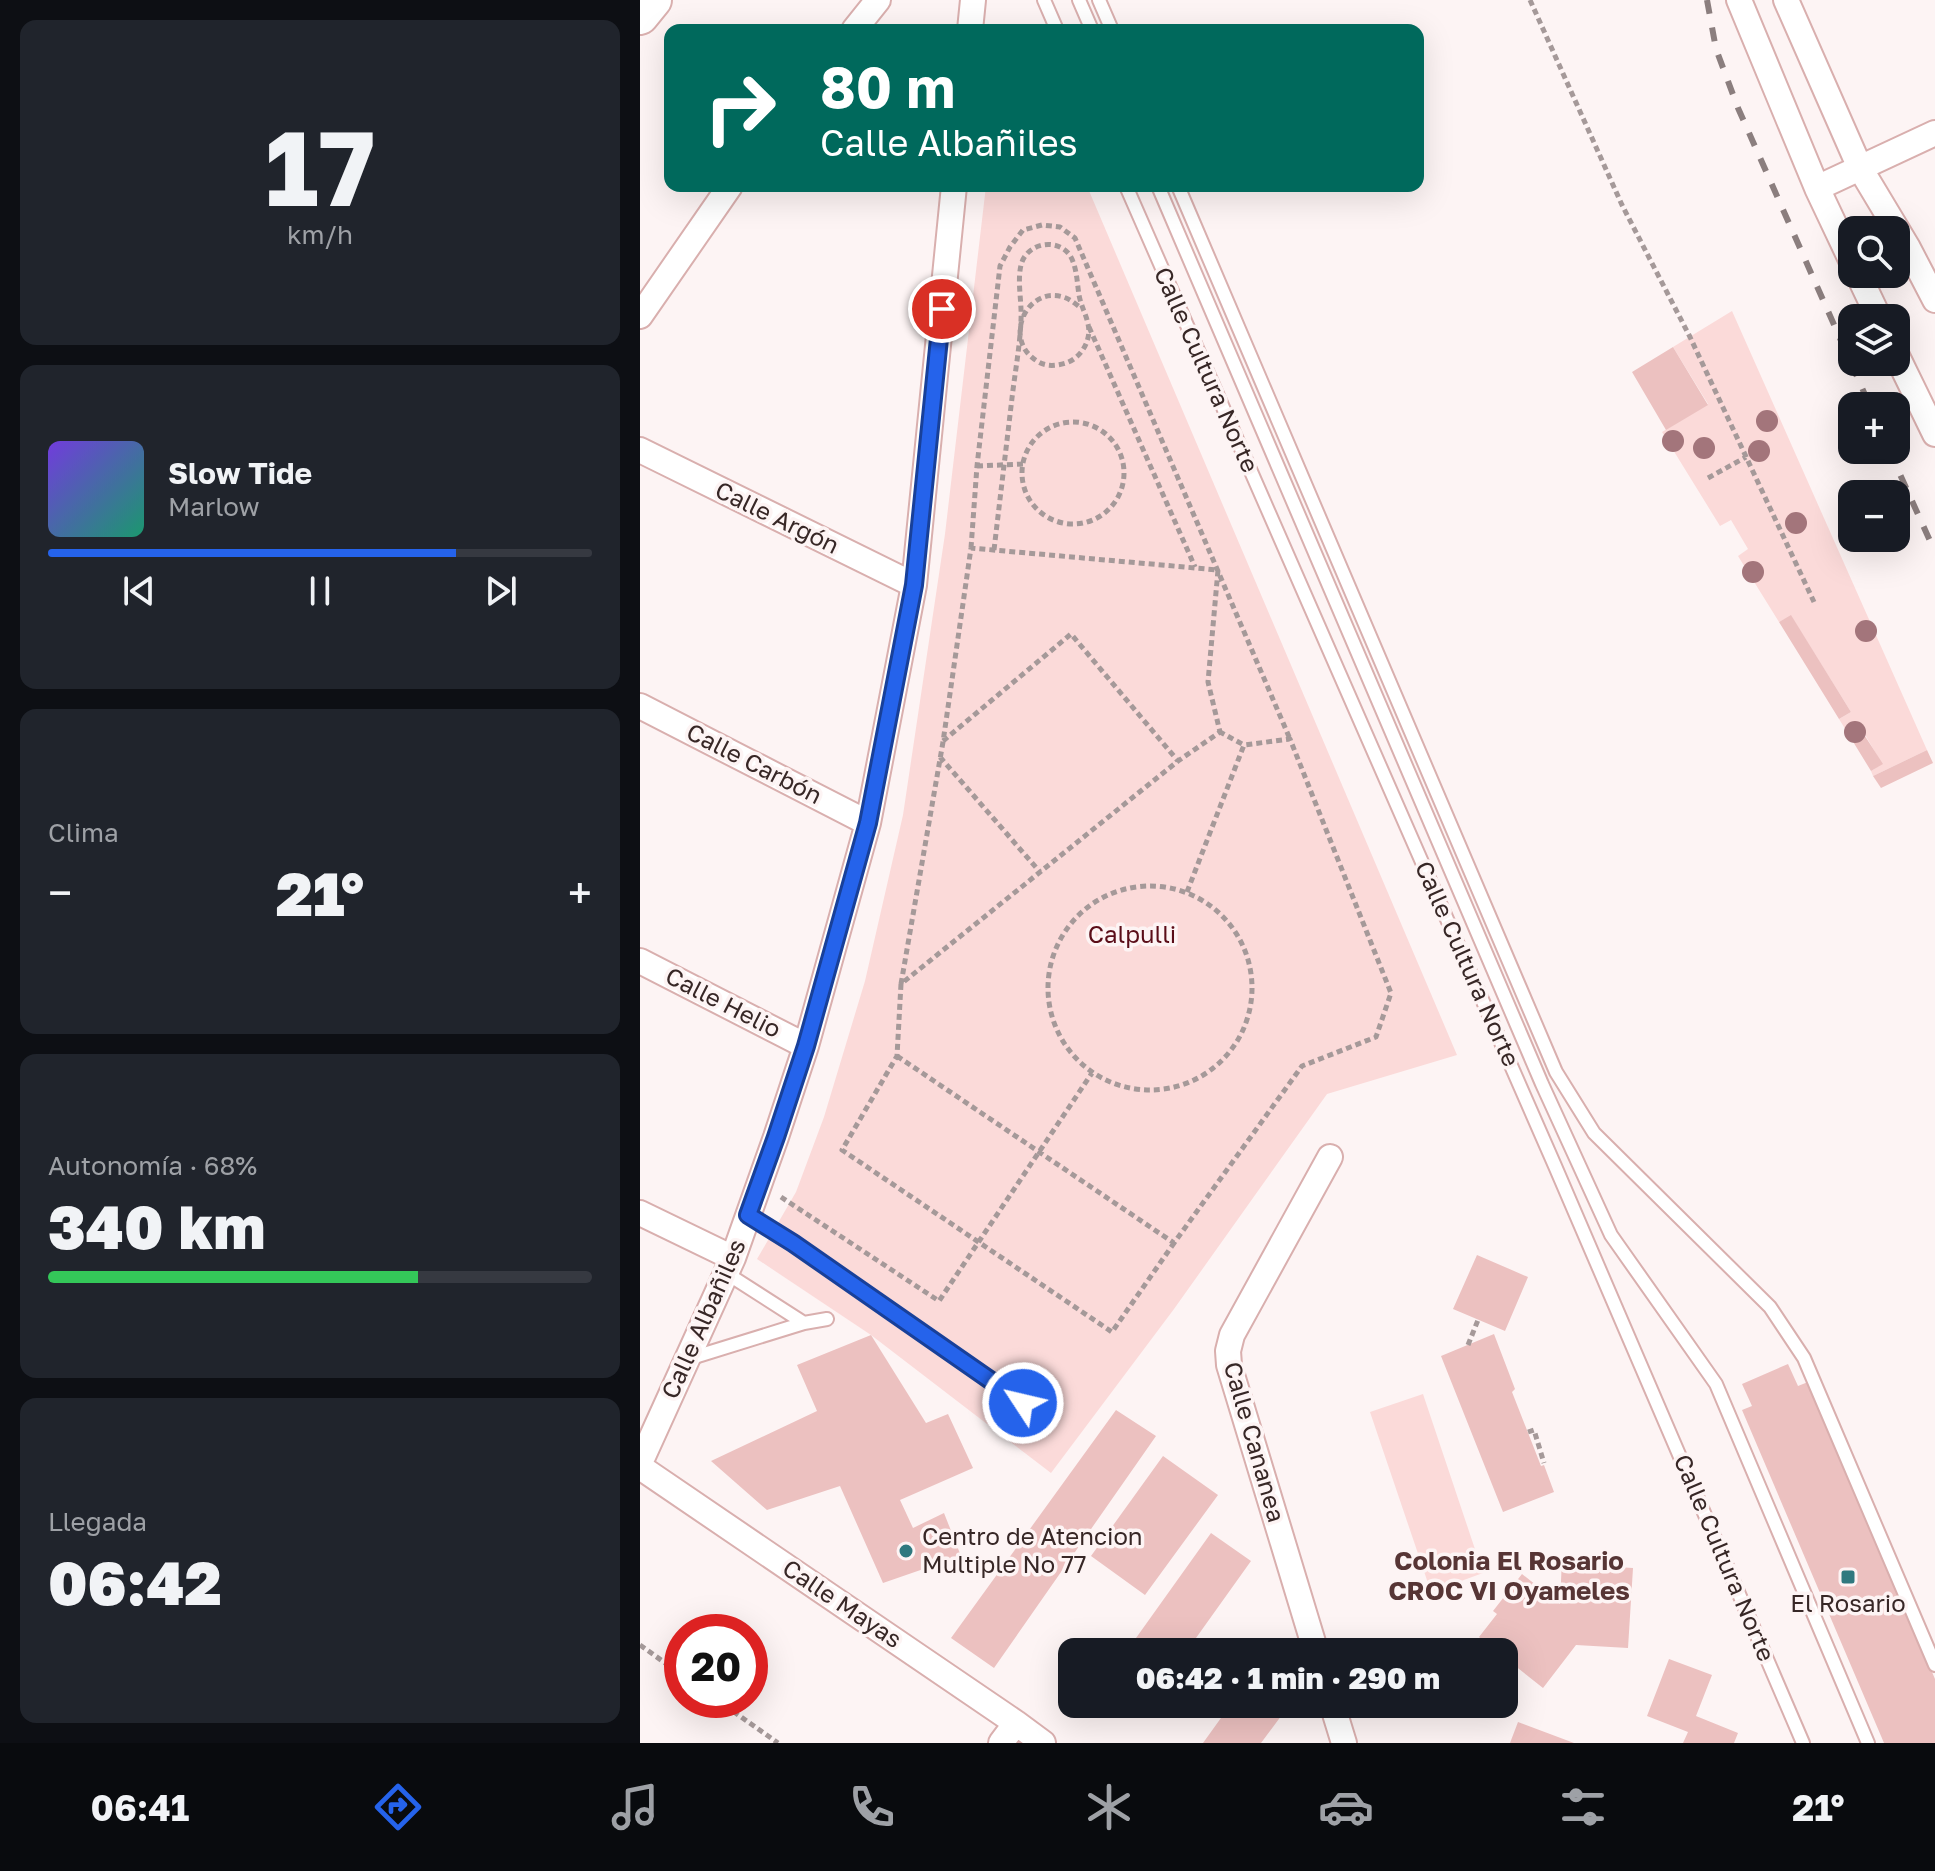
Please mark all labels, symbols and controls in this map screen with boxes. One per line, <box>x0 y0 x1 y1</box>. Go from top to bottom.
text: 80 m <box>820 53 955 120</box>
icon: right <box>688 56 792 160</box>
text: 17 <box>265 104 375 229</box>
text: Calle Albañiles <box>820 121 1078 164</box>
map controls <box>1838 216 1910 552</box>
button: search <box>1838 216 1910 288</box>
text: km/h <box>287 219 353 250</box>
street label: Calle Cultura Norte <box>1149 262 1266 477</box>
pin <box>908 275 976 343</box>
icon: arrive <box>920 287 964 331</box>
button: layers <box>1838 304 1910 376</box>
button: + <box>1838 392 1910 464</box>
text: Slow Tide <box>168 455 312 491</box>
street label: Calle Argón <box>711 474 844 559</box>
button: − <box>1838 480 1910 552</box>
text: Marlow <box>168 491 260 522</box>
icon: previous <box>117 569 161 613</box>
icon: pause <box>298 569 342 613</box>
icon: next <box>479 569 523 613</box>
street label: Calle Carbón <box>682 716 827 809</box>
text: Clima <box>48 817 119 848</box>
street label: Calle Cultura Norte <box>1410 856 1527 1071</box>
text: 21° <box>276 857 364 929</box>
text: − <box>48 866 72 919</box>
text: + <box>568 866 592 919</box>
park label: Calpulli <box>1088 919 1176 948</box>
street label: Calle Helio <box>661 960 786 1043</box>
text: Autonomía · 68% <box>48 1150 257 1181</box>
text: 340 km <box>48 1190 265 1262</box>
street label: Calle Albañiles <box>654 1234 751 1403</box>
street label: Calle Cananea <box>1219 1358 1292 1525</box>
position arrow <box>981 1361 1065 1445</box>
street label: Calle Cultura Norte <box>1669 1450 1782 1665</box>
text: Llegada <box>48 1506 147 1537</box>
place label: Centro de Atencion Multiple No 77 <box>922 1521 1143 1578</box>
marker: Centro de Atencion Multiple No 77 <box>897 1542 915 1560</box>
district label: Colonia El Rosario CROC VI Oyameles <box>1388 1545 1630 1606</box>
text: 06:42 <box>48 1546 222 1618</box>
street label: Calle Mayas <box>778 1552 908 1653</box>
marker: El Rosario <box>1839 1568 1857 1586</box>
place label: El Rosario <box>1790 1588 1906 1617</box>
speed limit sign: 20 <box>664 1614 768 1718</box>
text: 06:42 · 1 min · 290 m <box>1136 1660 1440 1696</box>
icon: directions <box>370 1779 426 1835</box>
icon: music <box>607 1779 663 1835</box>
icon: phone <box>844 1779 900 1835</box>
icon: climate <box>1081 1779 1137 1835</box>
icon: car <box>1318 1779 1374 1835</box>
icon: filters <box>1555 1779 1611 1835</box>
text: 06:41 <box>91 1786 189 1829</box>
text: 21° <box>1792 1786 1844 1829</box>

